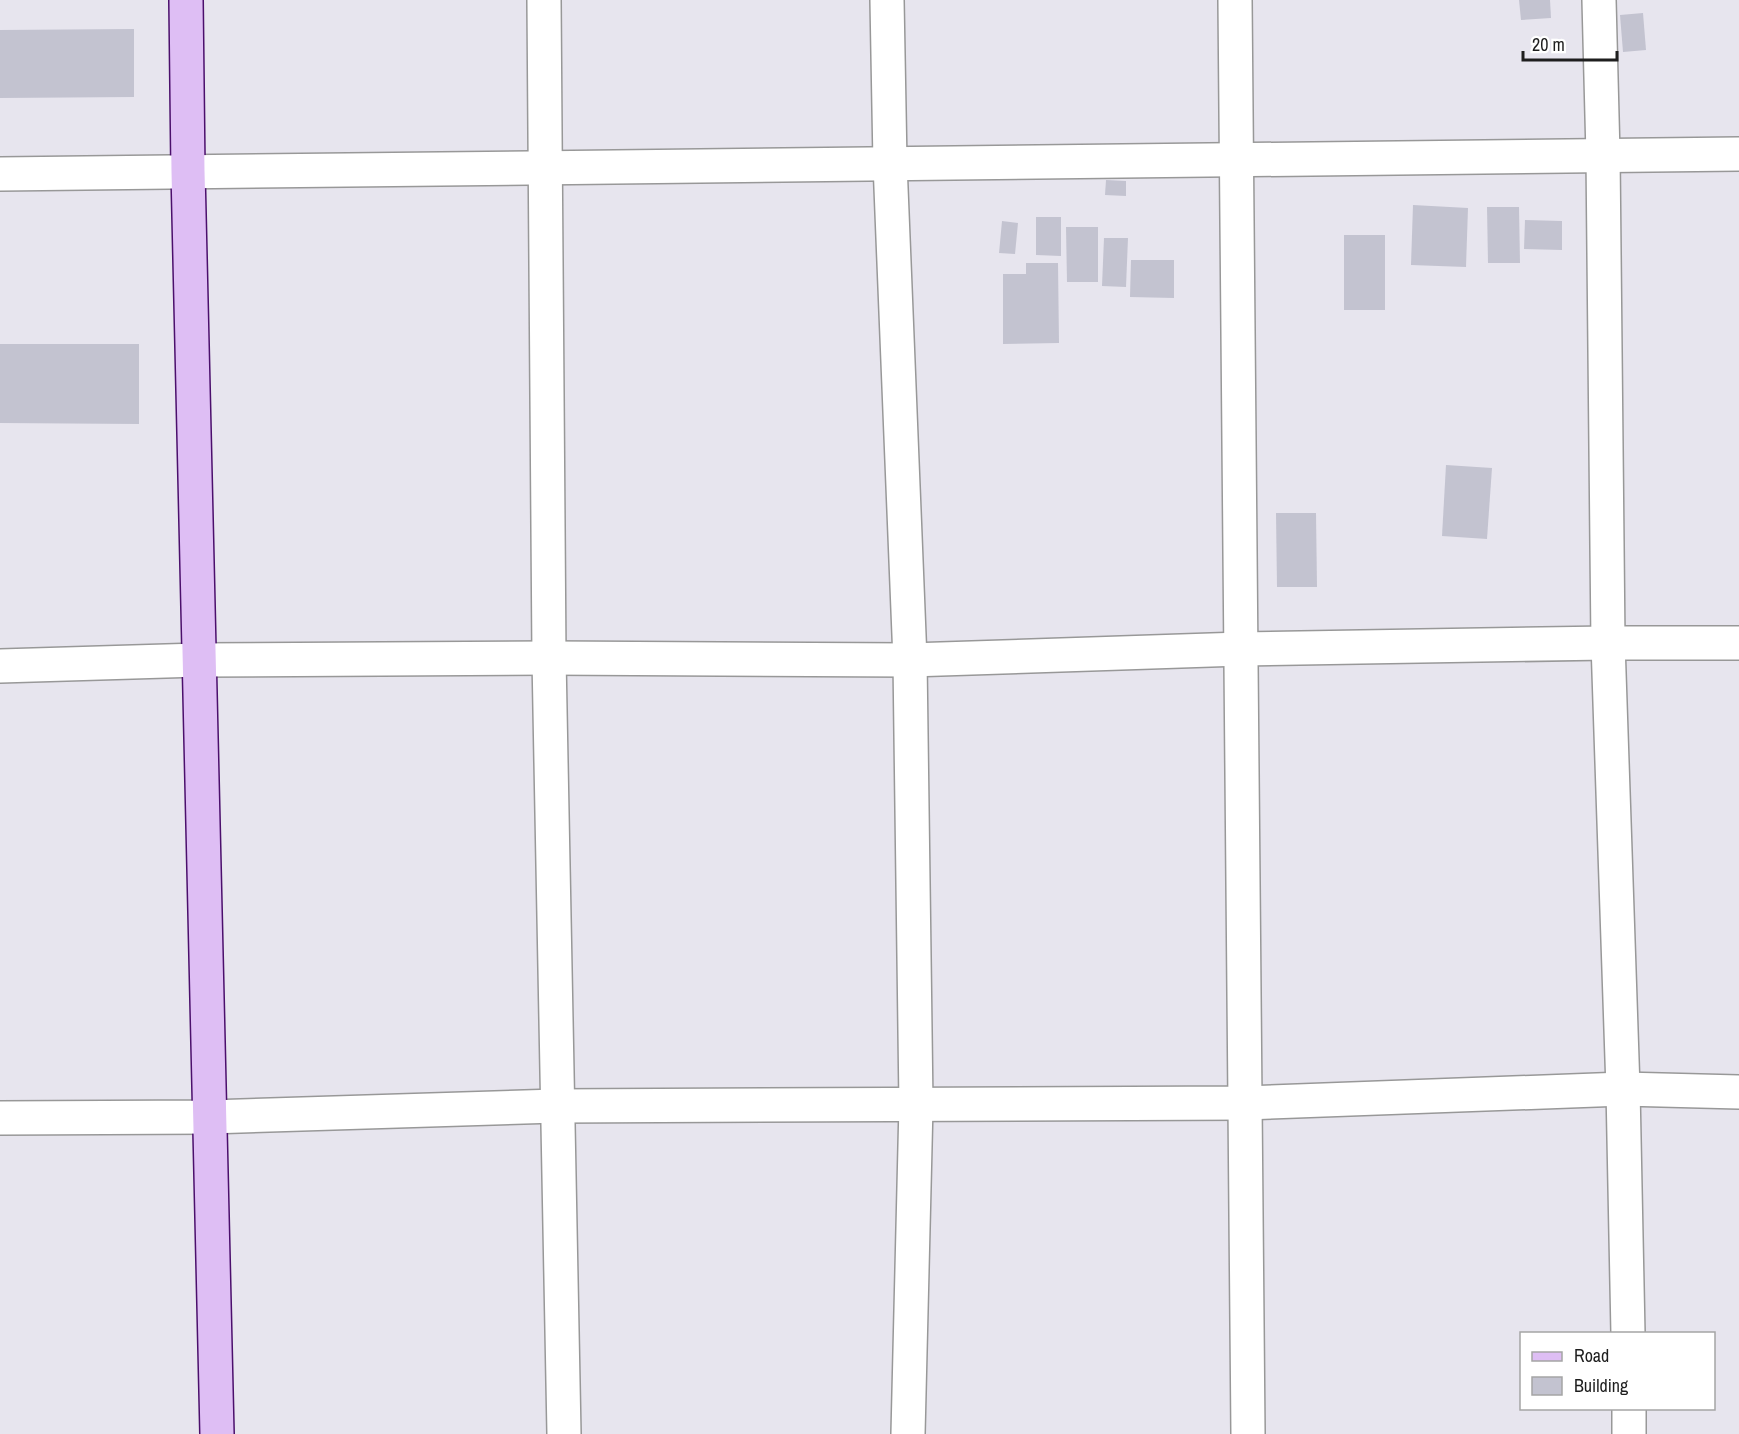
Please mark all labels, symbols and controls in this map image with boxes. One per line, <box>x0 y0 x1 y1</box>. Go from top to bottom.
scale bar <box>1523 24 1618 62</box>
text: 20 m <box>1532 32 1565 57</box>
legend <box>1520 1332 1715 1410</box>
text: Road <box>1574 1343 1609 1368</box>
text: Building <box>1574 1373 1629 1398</box>

